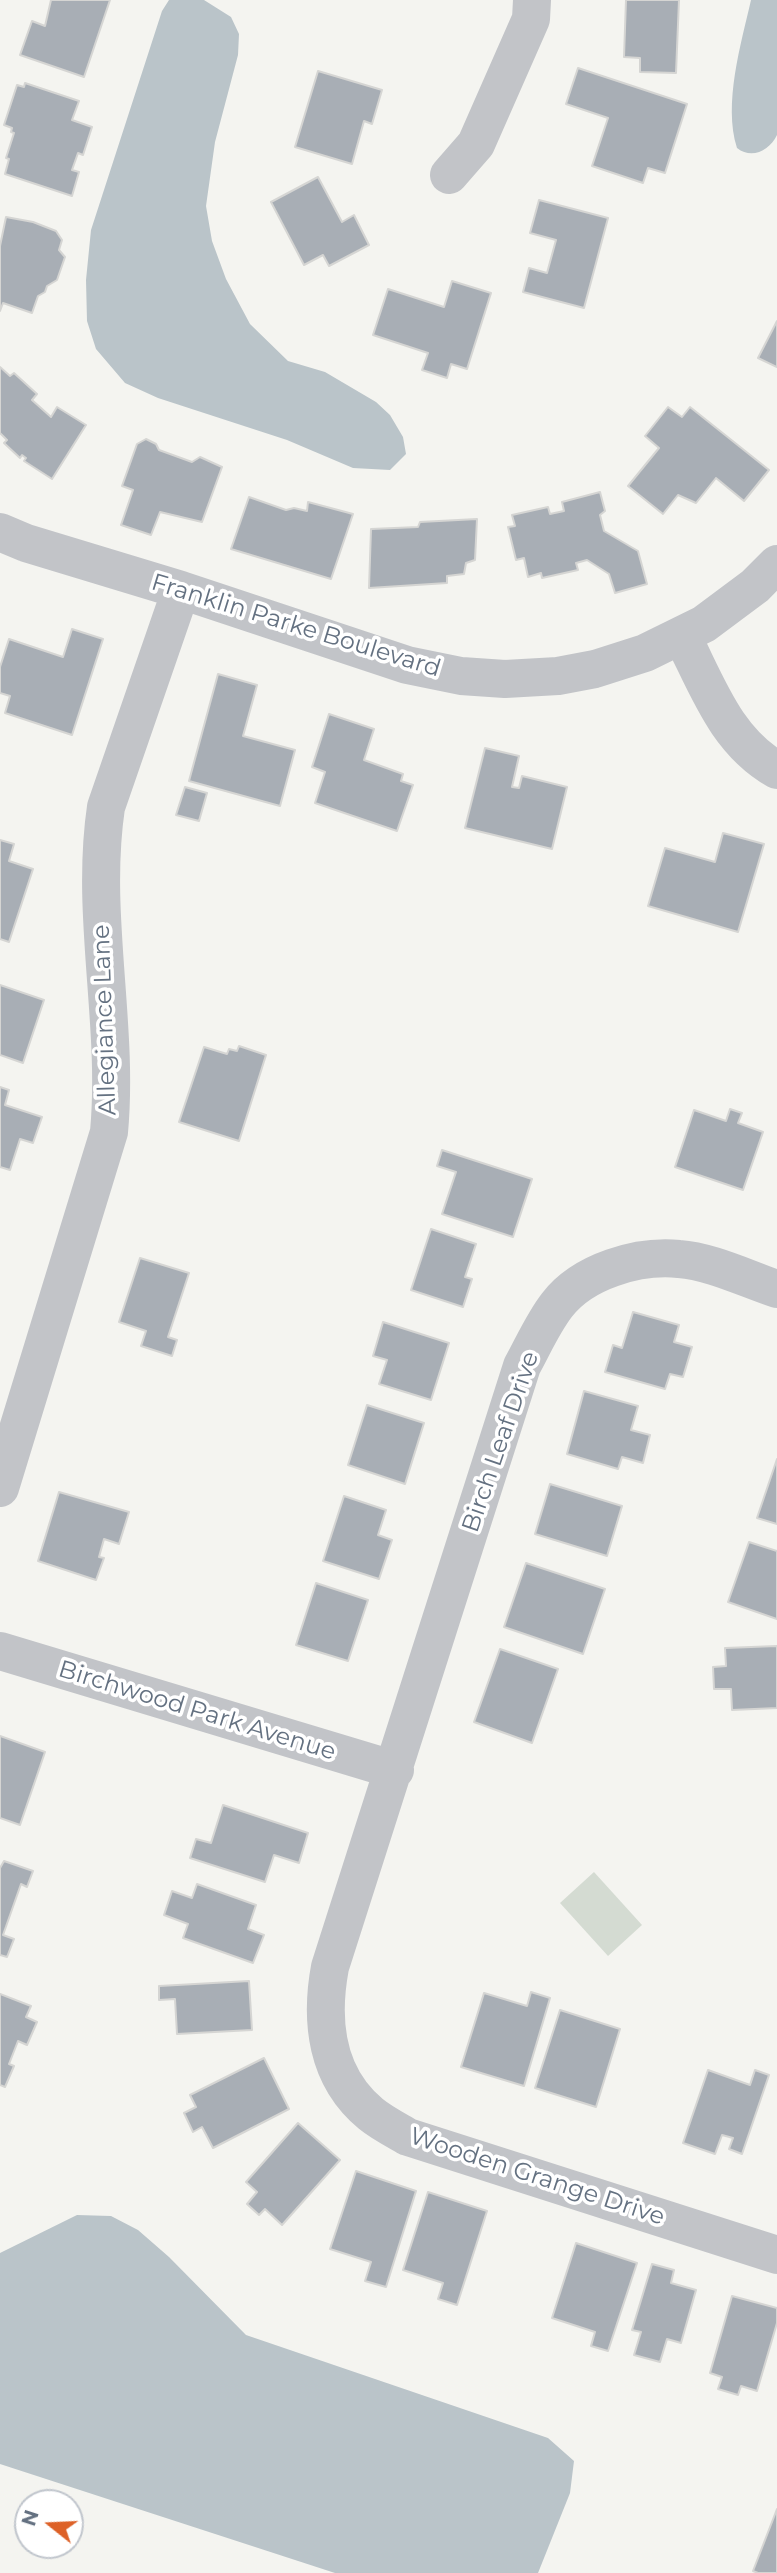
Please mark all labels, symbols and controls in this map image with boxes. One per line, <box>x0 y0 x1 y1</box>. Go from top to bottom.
street label: Franklin Parke Boulevard <box>148 568 444 684</box>
street label: Allegiance Lane <box>87 924 123 1116</box>
street label: Birch Leaf Drive <box>457 1348 545 1536</box>
street label: Birchwood Park Avenue <box>55 1655 339 1767</box>
street label: Wooden Grange Drive <box>406 2122 668 2232</box>
north arrow <box>14 2489 84 2559</box>
text: N <box>17 2507 44 2529</box>

